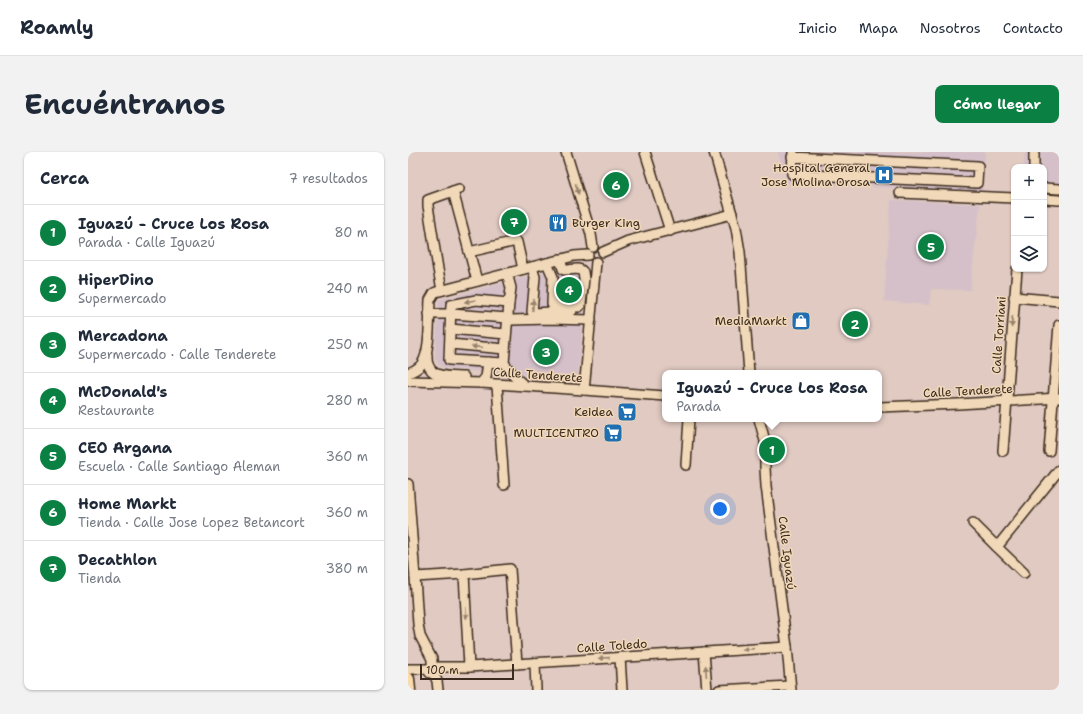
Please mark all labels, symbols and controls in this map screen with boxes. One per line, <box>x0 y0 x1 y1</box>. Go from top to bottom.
text: Roamly <box>20 15 94 40</box>
text: Inicio <box>799 19 837 37</box>
text: Mapa <box>859 19 898 37</box>
text: Nosotros <box>920 19 981 37</box>
text: Contacto <box>1003 19 1063 37</box>
text: Encuéntranos <box>24 85 226 123</box>
button: Cómo llegar <box>935 85 1059 123</box>
place label: Hospital General Jose Molina Orosa <box>761 160 871 190</box>
hospital icon: Hospital General Jose Molina Orosa <box>873 164 895 186</box>
map controls <box>1011 164 1047 272</box>
button: + <box>1011 164 1047 200</box>
text: Cerca <box>40 167 89 189</box>
text: 7 resultados <box>289 170 368 187</box>
pin: 6 <box>603 170 629 200</box>
one-way arrow <box>574 184 580 196</box>
button: − <box>1011 200 1047 236</box>
pin: 7 <box>501 207 527 237</box>
restaurant icon: Burger King <box>547 212 569 234</box>
text: Iguazú - Cruce Los Rosa <box>78 214 269 234</box>
place label: Burger King <box>572 215 640 231</box>
text: 1 <box>50 224 56 241</box>
text: 80 m <box>334 224 368 241</box>
pin: 5 <box>918 232 944 262</box>
text: Parada · Calle Iguazú <box>78 234 215 251</box>
button: layers <box>1011 236 1047 272</box>
text: HiperDino <box>78 270 154 290</box>
pin: 4 <box>556 275 582 305</box>
text: 2 <box>48 280 58 297</box>
text: 240 m <box>326 280 368 297</box>
text: Supermercado <box>78 290 166 307</box>
street label: Calle Torriani <box>988 296 1010 374</box>
one-way arrow <box>464 298 476 304</box>
one-way arrow <box>529 299 536 311</box>
pin: 2 <box>842 309 868 339</box>
shop icon: MediaMarkt <box>790 310 812 332</box>
place label: MediaMarkt <box>715 313 787 329</box>
one-way arrow <box>1009 316 1016 328</box>
text: Mercadona <box>78 326 168 346</box>
text: 3 <box>48 336 58 353</box>
text: 250 m <box>327 336 368 353</box>
pin: 3 <box>533 337 559 367</box>
one-way arrow <box>471 343 483 350</box>
text: Supermercado · Calle Tenderete <box>78 346 276 363</box>
street label: Calle Tenderete <box>493 364 584 386</box>
popup <box>662 370 882 422</box>
text: Iguazú - Cruce Los Rosa <box>676 378 868 398</box>
street label: Calle Tenderete <box>923 381 1014 401</box>
text: McDonald's <box>78 382 168 402</box>
text: 4 <box>48 392 58 409</box>
text: 280 m <box>326 392 368 409</box>
text: Parada <box>676 398 721 415</box>
supermarket icon: Keidea <box>616 401 638 423</box>
text: Restaurante <box>78 402 155 419</box>
place label: Keidea <box>574 404 614 420</box>
supermarket icon: MULTICENTRO <box>602 422 624 444</box>
place label: MULTICENTRO <box>514 425 599 441</box>
pin: 1 <box>759 435 785 465</box>
text: CEO Argana <box>78 438 172 458</box>
text: 5 <box>49 448 57 465</box>
text: 360 m <box>326 448 368 465</box>
text: Escuela · Calle Santiago Aleman <box>78 458 280 475</box>
text: Home Markt <box>78 494 176 514</box>
your location <box>710 499 730 519</box>
text: 6 <box>48 504 58 521</box>
text: 360 m <box>326 504 368 521</box>
text: Tienda · Calle Jose Lopez Betancort <box>78 514 305 531</box>
street label: Calle Iguazú <box>775 515 799 591</box>
text: Decathlon <box>78 550 157 570</box>
text: 7 <box>48 560 58 577</box>
text: 380 m <box>326 560 368 577</box>
text: Tienda <box>78 570 121 587</box>
one-way arrow <box>463 607 469 620</box>
street label: Calle Toledo <box>576 636 648 656</box>
one-way arrow <box>741 646 754 652</box>
one-way arrow <box>598 655 610 662</box>
scale bar <box>420 662 514 681</box>
text: 100 m <box>426 663 459 678</box>
one-way arrow <box>702 665 709 677</box>

